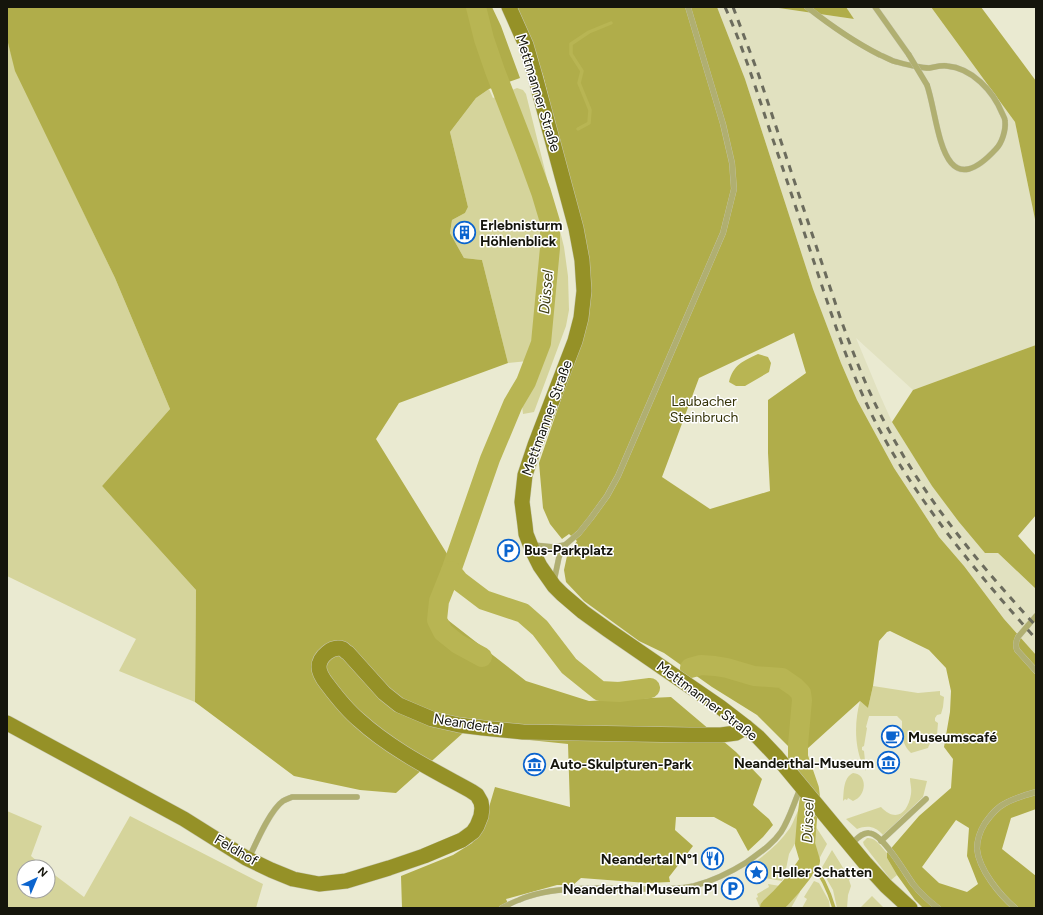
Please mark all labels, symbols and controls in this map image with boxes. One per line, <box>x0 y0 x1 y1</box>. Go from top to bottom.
street label: Mettmanner Straße <box>512 32 564 154</box>
place label: Erlebnisturm Höhlenblick <box>480 217 562 250</box>
building icon: Erlebnisturm Höhlenblick <box>452 220 478 246</box>
water label: Düssel <box>535 268 557 315</box>
street label: Mettmanner Straße <box>518 357 576 478</box>
park label: Laubacher Steinbruch <box>670 393 739 426</box>
parking icon: Bus-Parkplatz <box>496 537 522 563</box>
place label: Bus-Parkplatz <box>524 542 613 559</box>
street label: Mettmanner Straße <box>653 658 761 745</box>
street label: Neandertal <box>432 710 504 738</box>
cafe icon: Museumscafé <box>879 724 905 750</box>
place label: Museumscafé <box>908 729 997 746</box>
museum icon: Neanderthal-Museum <box>876 750 902 776</box>
museum icon: Auto-Skulpturen-Park <box>521 751 547 777</box>
place label: Neanderthal-Museum <box>734 755 874 772</box>
place label: Auto-Skulpturen-Park <box>550 756 693 773</box>
water label: Düssel <box>798 798 818 843</box>
street label: Feldhof <box>211 831 262 870</box>
restaurant icon: Neandertal N°1 <box>700 846 726 872</box>
place label: Neandertal N°1 <box>601 851 698 868</box>
north arrow <box>16 859 56 899</box>
place icon: Heller Schatten <box>743 859 769 885</box>
place label: Heller Schatten <box>772 864 872 881</box>
text: N <box>35 865 50 880</box>
parking icon: Neanderthal Museum P1 <box>720 876 746 902</box>
place label: Neanderthal Museum P1 <box>563 881 718 898</box>

